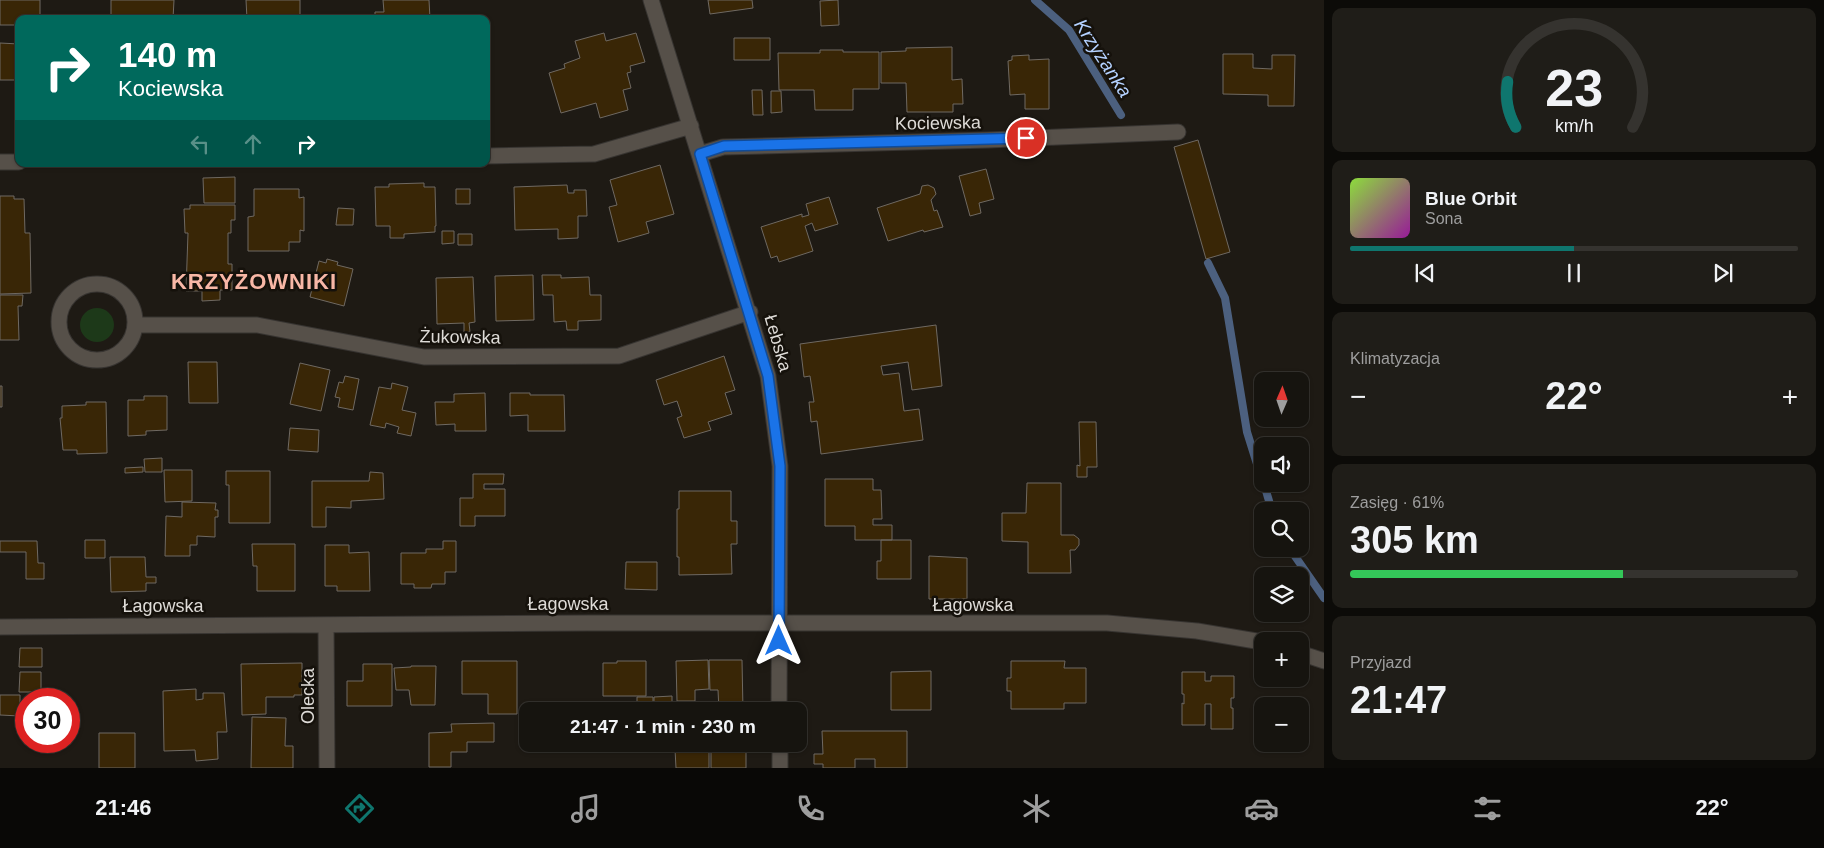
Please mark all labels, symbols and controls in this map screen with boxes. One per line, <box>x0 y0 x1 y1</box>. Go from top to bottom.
water label: Krzyżanka <box>1070 15 1136 101</box>
icon: right <box>35 35 100 100</box>
text: 140 m <box>118 35 217 74</box>
text: 23 <box>1545 59 1603 117</box>
text: Kociewska <box>118 76 223 101</box>
street label: Kociewska <box>895 112 982 134</box>
text: km/h <box>1555 116 1593 136</box>
pin <box>1005 117 1047 159</box>
icon: arrive <box>1012 124 1040 152</box>
icon: left <box>186 130 214 158</box>
icon: ahead <box>239 130 267 158</box>
icon: right <box>292 130 320 158</box>
text: Blue Orbit <box>1425 188 1517 209</box>
text: Sona <box>1425 210 1462 227</box>
icon: previous <box>1411 259 1439 287</box>
icon: pause <box>1560 259 1588 287</box>
icon: next <box>1709 259 1737 287</box>
district label: KRZYŻOWNIKI <box>171 269 337 294</box>
street label: Łebska <box>760 312 796 375</box>
street label: Żukowska <box>419 326 502 348</box>
text: Klimatyzacja <box>1350 350 1440 367</box>
north arrow <box>1254 372 1309 428</box>
map controls <box>1254 372 1309 752</box>
text: 22° <box>1545 375 1603 417</box>
text: − <box>1350 381 1366 412</box>
text: + <box>1782 381 1798 412</box>
button: sound <box>1254 437 1309 492</box>
text: Zasięg · 61% <box>1350 494 1444 511</box>
button: search <box>1254 502 1309 557</box>
text: 305 km <box>1350 519 1479 561</box>
button: layers <box>1254 567 1309 622</box>
street label: Łagowska <box>527 594 610 614</box>
street label: Łagowska <box>932 595 1015 615</box>
street label: Łagowska <box>122 596 205 616</box>
position arrow <box>752 614 804 666</box>
button: + <box>1254 632 1309 687</box>
text: Przyjazd <box>1350 654 1411 671</box>
street label: Olecka <box>298 667 318 724</box>
text: 21:47 <box>1350 679 1447 721</box>
speed limit sign: 30 <box>15 688 80 753</box>
button: − <box>1254 697 1309 752</box>
text: 21:47 · 1 min · 230 m <box>570 716 756 737</box>
icon: directions <box>342 791 377 826</box>
icon: music <box>568 791 603 826</box>
icon: phone <box>793 791 828 826</box>
icon: climate <box>1019 791 1054 826</box>
icon: car <box>1244 791 1279 826</box>
icon: filters <box>1470 791 1505 826</box>
text: 21:46 <box>95 795 152 820</box>
text: 22° <box>1695 795 1729 820</box>

